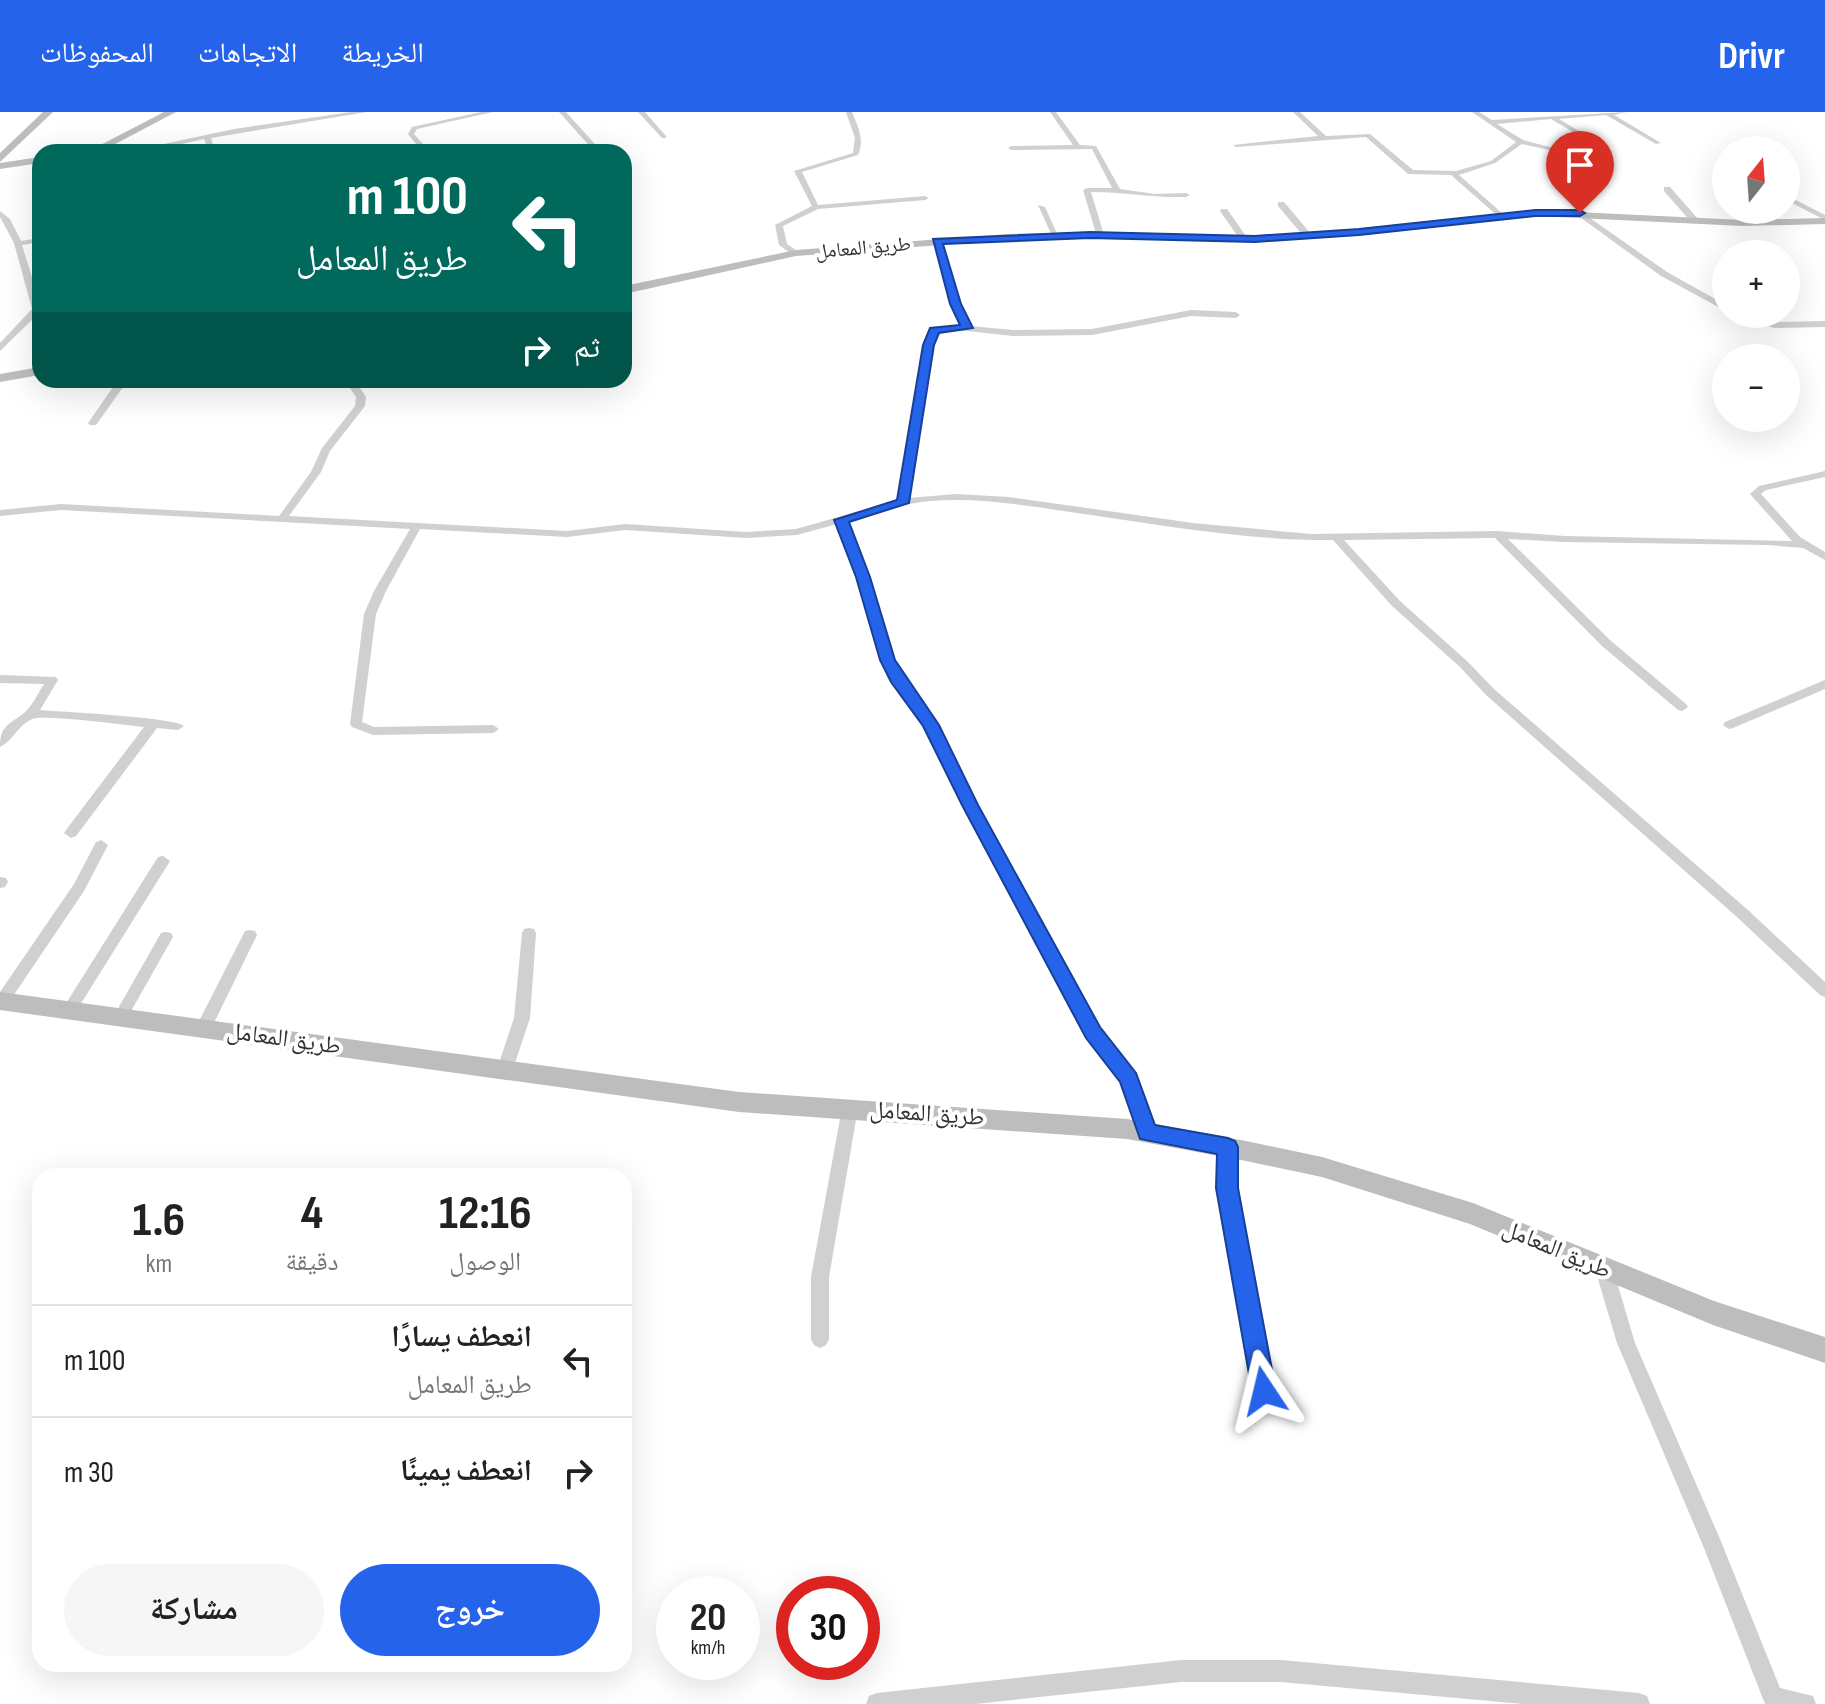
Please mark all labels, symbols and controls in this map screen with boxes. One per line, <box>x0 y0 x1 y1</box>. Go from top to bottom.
text: Drivr <box>1718 34 1785 79</box>
text: المحفوظات <box>40 37 154 70</box>
text: الاتجاهات <box>198 37 297 70</box>
text: الخريطة <box>341 37 424 70</box>
pin <box>1546 131 1614 213</box>
north arrow <box>1712 136 1800 224</box>
map controls <box>1712 136 1800 432</box>
icon: arrive <box>1558 143 1602 187</box>
text: 100 m <box>347 164 468 231</box>
icon: left <box>496 176 600 280</box>
street label: طريق المعامل <box>814 232 912 264</box>
text: طريق المعامل <box>296 238 468 281</box>
button: + <box>1712 240 1800 328</box>
icon: right <box>514 328 558 372</box>
text: ثم <box>574 330 600 366</box>
button: − <box>1712 344 1800 432</box>
street label: طريق المعامل <box>225 1016 343 1061</box>
street label: طريق المعامل <box>869 1095 985 1132</box>
text: 4 <box>301 1185 323 1242</box>
text: 12:16 <box>439 1185 531 1242</box>
text: 1.6 <box>133 1192 185 1249</box>
street label: طريق المعامل <box>1498 1214 1615 1285</box>
text: دقيقة <box>286 1247 338 1278</box>
text: الوصول <box>449 1247 521 1278</box>
text: km <box>145 1249 172 1280</box>
text: انعطف يسارًا <box>391 1319 532 1355</box>
icon: left <box>556 1339 600 1383</box>
text: 100 m <box>64 1343 125 1379</box>
position arrow <box>1222 1349 1306 1433</box>
text: طريق المعامل <box>408 1370 532 1401</box>
icon: right <box>556 1451 600 1495</box>
text: انعطف يمينًا <box>400 1453 532 1489</box>
text: 30 m <box>64 1455 114 1491</box>
button: مشاركة <box>64 1564 324 1656</box>
button: خروج <box>340 1564 600 1656</box>
speed limit sign: 30 <box>776 1576 880 1680</box>
text: 20 <box>690 1594 726 1642</box>
text: km/h <box>691 1636 725 1660</box>

